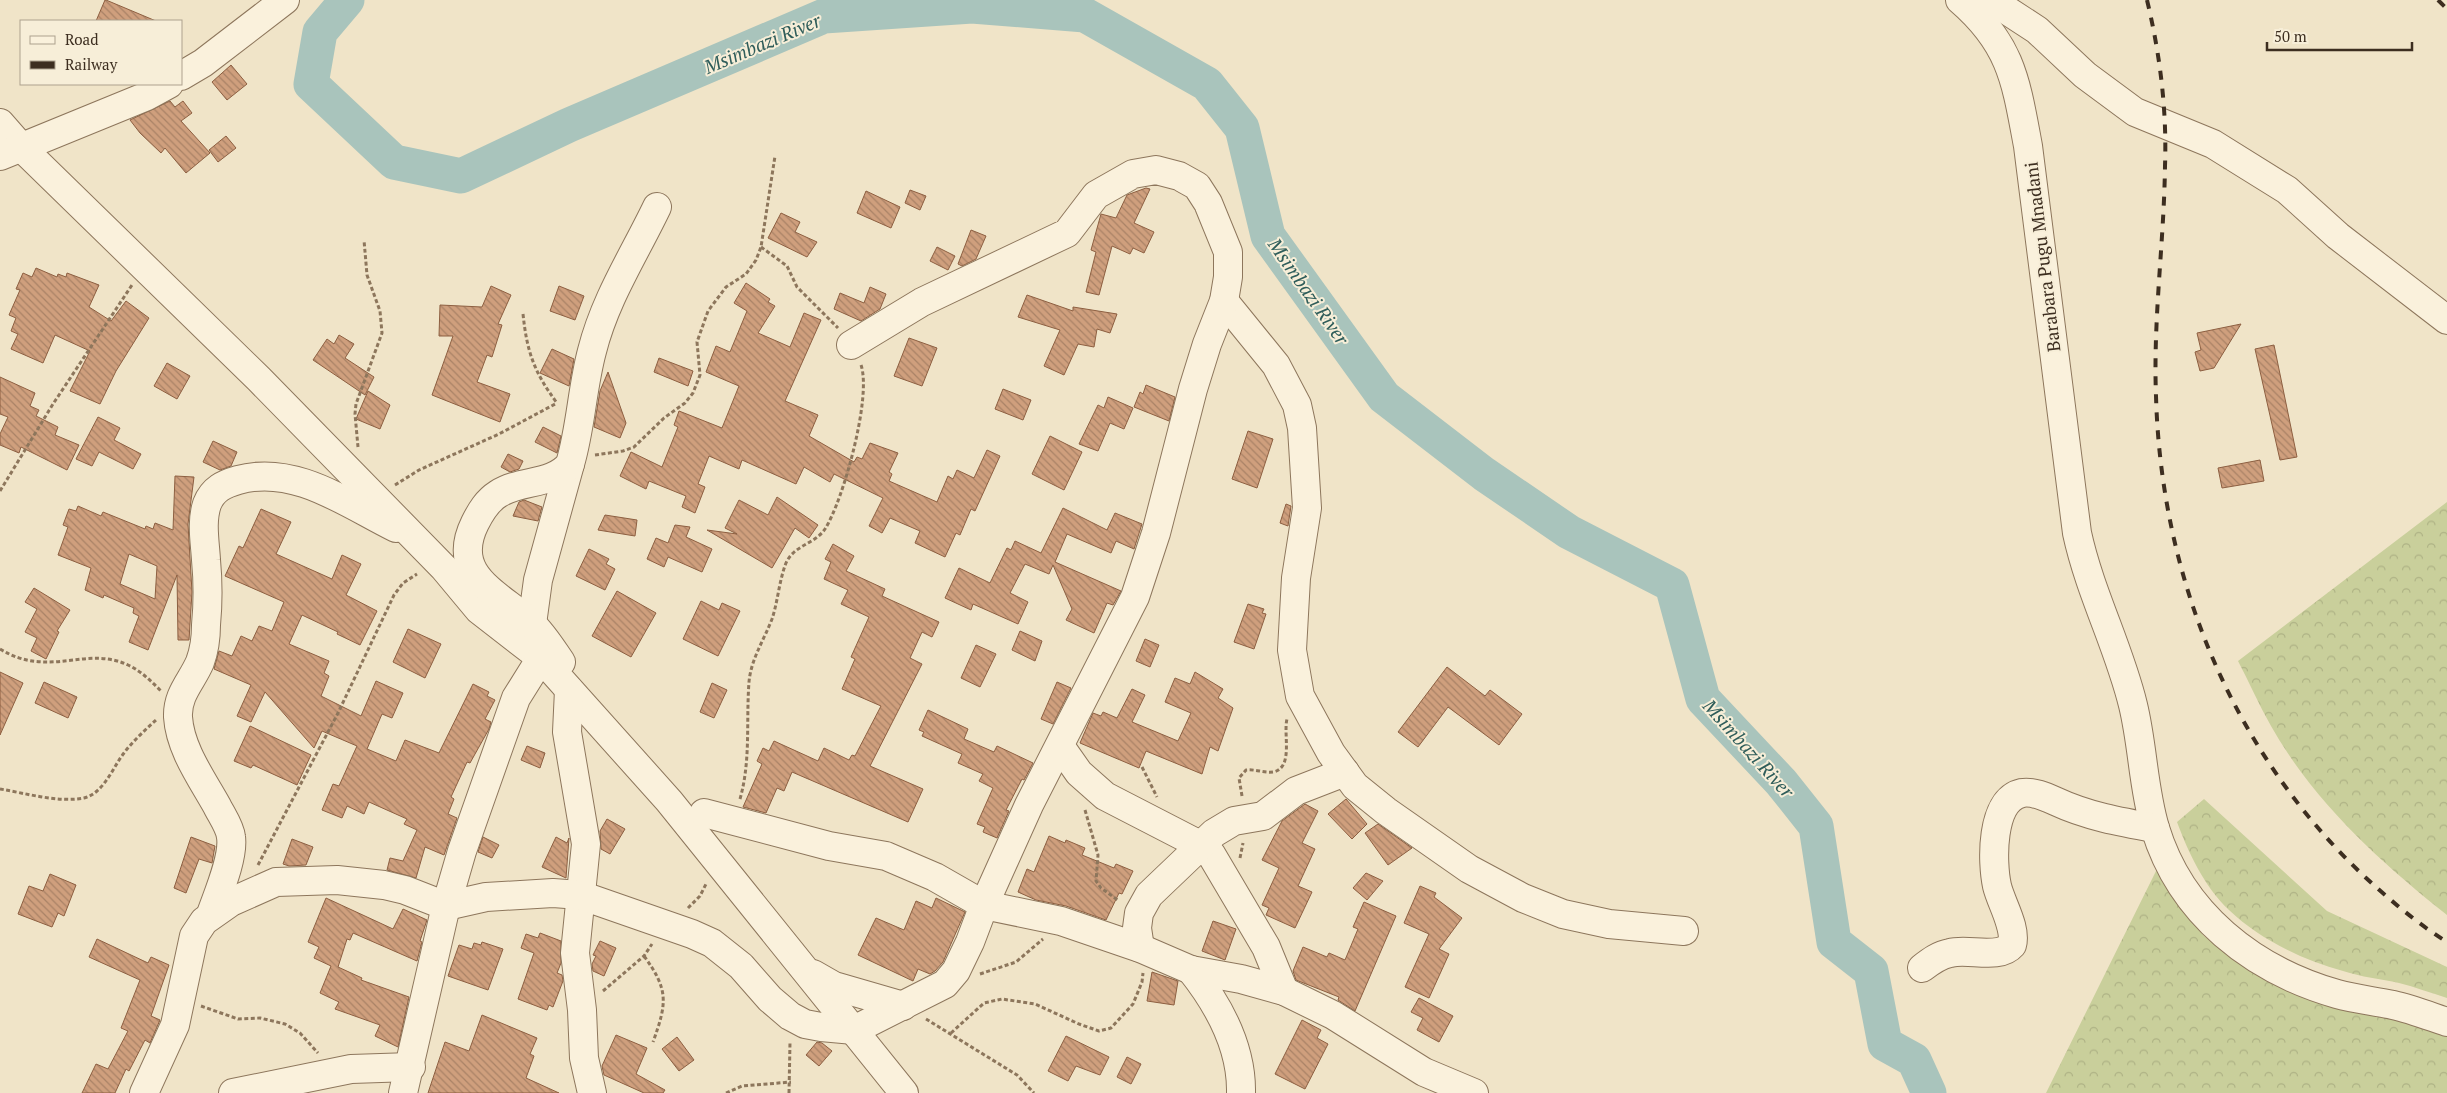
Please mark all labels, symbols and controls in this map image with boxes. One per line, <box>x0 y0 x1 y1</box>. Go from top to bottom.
water label: Msimbazi River <box>699 7 825 79</box>
legend <box>20 20 182 85</box>
scale bar <box>2267 20 2412 52</box>
text: 50 m <box>2274 26 2307 46</box>
text: Road <box>65 29 98 49</box>
text: Railway <box>65 54 118 74</box>
street label: Barabara Pugu Mnadani <box>2018 161 2066 353</box>
water label: Msimbazi River <box>1263 232 1355 350</box>
water label: Msimbazi River <box>1697 693 1800 803</box>

